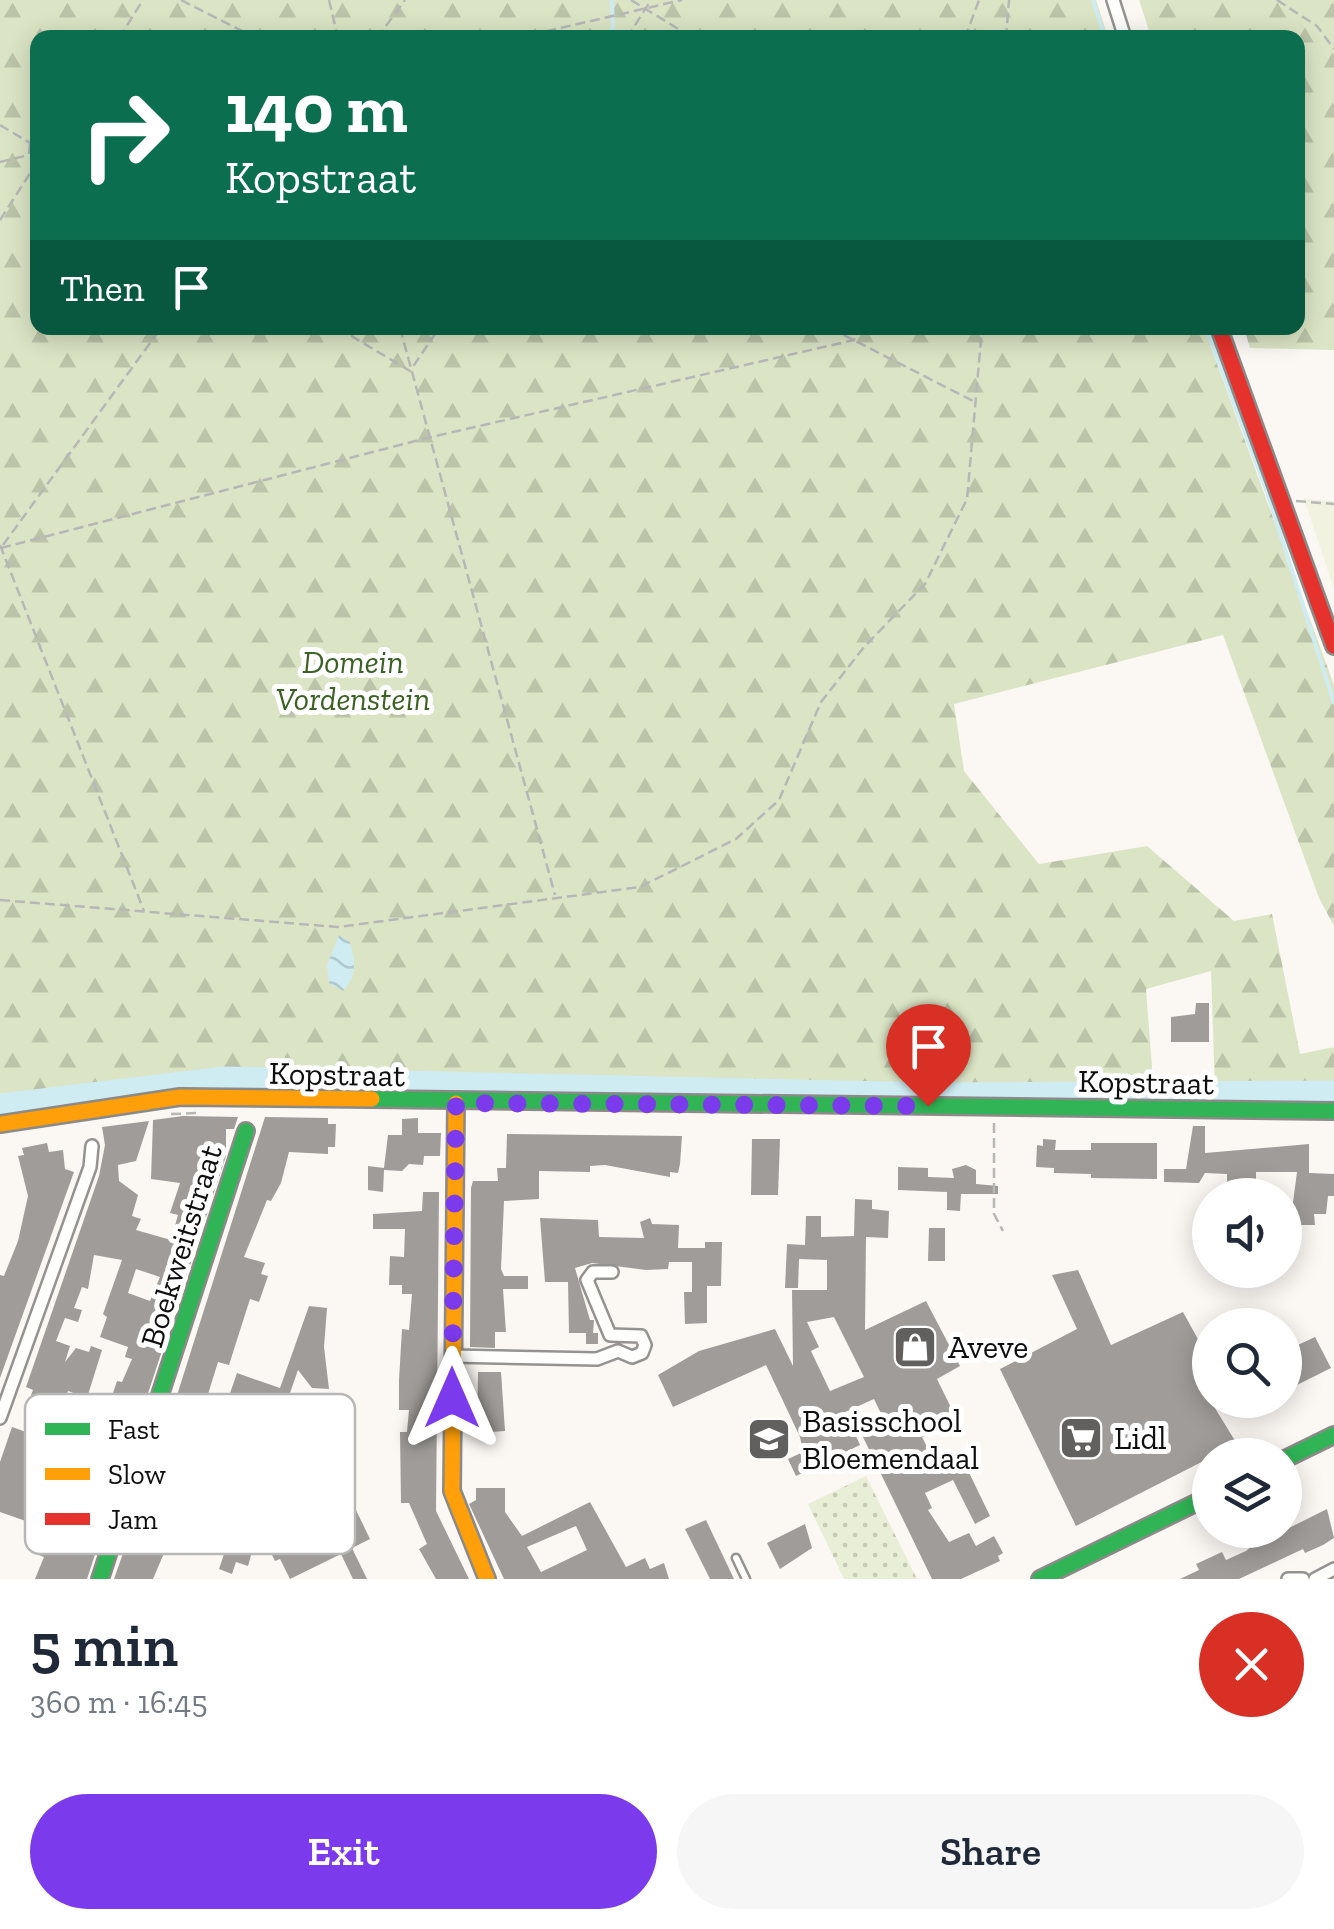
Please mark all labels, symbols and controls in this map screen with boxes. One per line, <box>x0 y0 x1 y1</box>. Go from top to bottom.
text: 140 m <box>225 66 408 150</box>
icon: right <box>60 70 190 200</box>
text: Kopstraat <box>225 151 416 205</box>
icon: arrive <box>164 260 219 315</box>
text: Then <box>60 265 144 311</box>
park label: Domein Vordenstein <box>276 643 430 718</box>
pin <box>886 1004 971 1107</box>
icon: arrive <box>901 1019 956 1074</box>
street label: Kopstraat <box>269 1054 405 1094</box>
street label: Kopstraat <box>1078 1062 1214 1102</box>
street label: Boekweitstraat <box>132 1140 230 1352</box>
map controls <box>1192 1178 1302 1548</box>
button: sound <box>1192 1178 1302 1288</box>
button: search <box>1192 1308 1302 1418</box>
shop icon: Aveve <box>892 1324 938 1370</box>
place label: Aveve <box>948 1328 1028 1366</box>
position arrow <box>400 1346 504 1450</box>
legend <box>25 1394 355 1554</box>
place label: Basisschool Bloemendaal <box>802 1402 979 1477</box>
text: Fast <box>108 1413 160 1446</box>
supermarket icon: Lidl <box>1058 1415 1104 1461</box>
school or university icon: Basisschool Bloemendaal <box>746 1416 792 1462</box>
place label: Lidl <box>1114 1419 1166 1457</box>
button: layers <box>1192 1438 1302 1548</box>
text: Slow <box>108 1458 166 1491</box>
text: Jam <box>108 1503 158 1536</box>
text: 5 min <box>30 1609 178 1681</box>
button: close <box>1199 1612 1304 1717</box>
text: 360 m · 16:45 <box>30 1683 208 1721</box>
button: Exit <box>30 1794 657 1909</box>
button: Share <box>677 1794 1304 1909</box>

